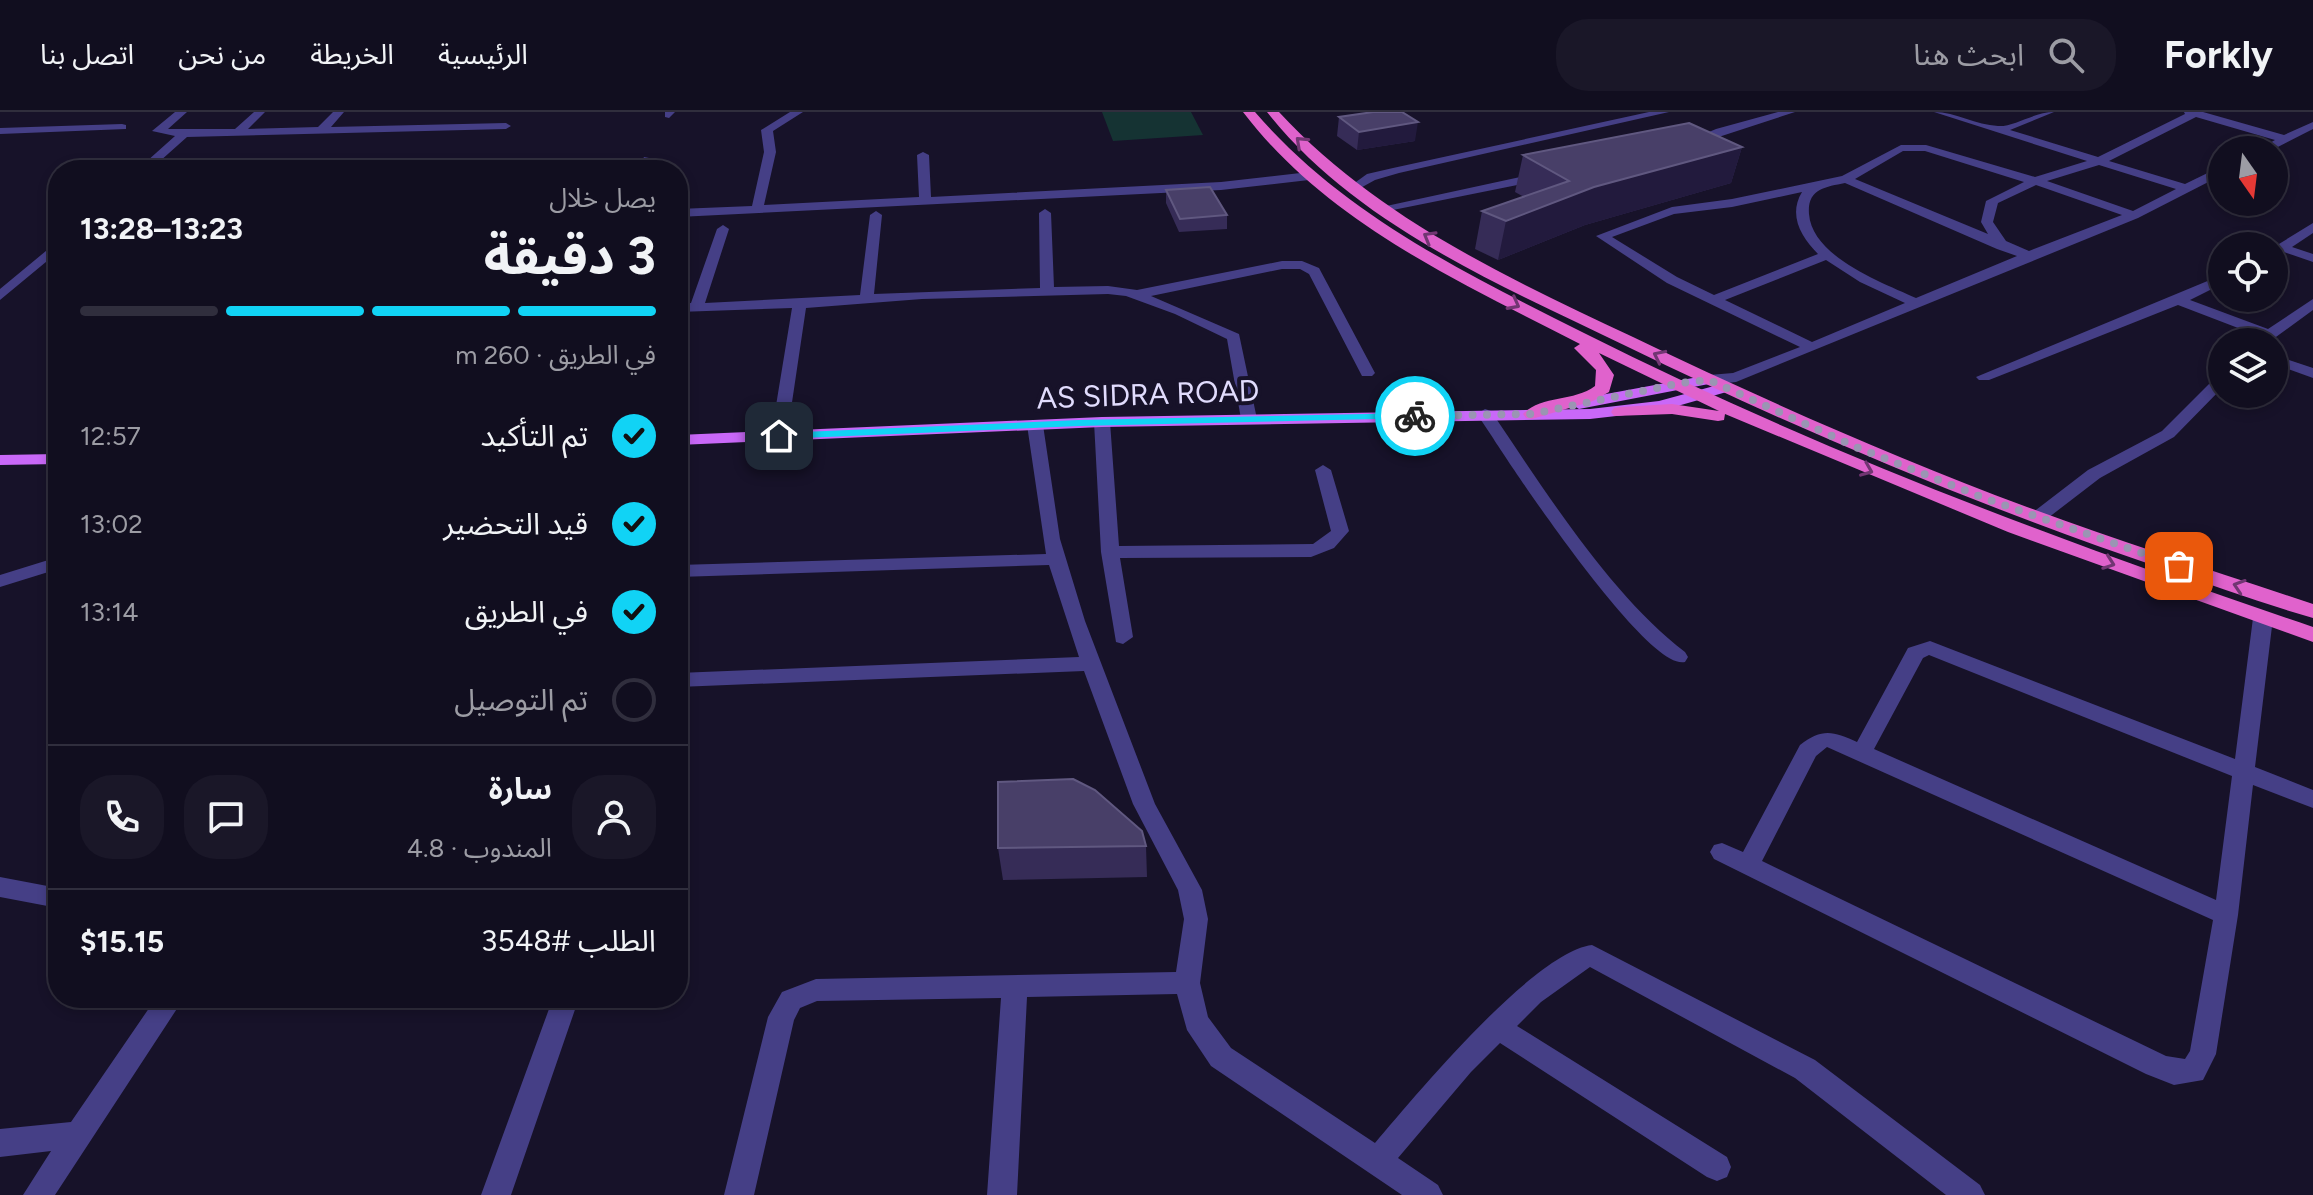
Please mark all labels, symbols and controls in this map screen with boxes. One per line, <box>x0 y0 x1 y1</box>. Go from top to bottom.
search box <box>1556 19 2116 91</box>
text: Forkly <box>2164 32 2273 78</box>
icon: search <box>2044 33 2088 77</box>
text: ابحث هنا <box>1913 36 2024 73</box>
text: اتصل بنا <box>40 37 134 71</box>
text: من نحن <box>178 37 266 71</box>
text: الخريطة <box>310 37 394 71</box>
text: الرئيسية <box>438 37 528 71</box>
north arrow <box>2208 136 2288 216</box>
map controls <box>2208 136 2288 408</box>
one-way arrow <box>1296 137 1310 151</box>
text: يصل خلال <box>549 182 656 214</box>
text: 13:23–13:28 <box>80 210 243 247</box>
text: 3 دقيقة <box>484 225 656 287</box>
one-way arrow <box>1423 231 1438 247</box>
button: locate <box>2208 232 2288 312</box>
one-way arrow <box>1506 294 1520 309</box>
button: layers <box>2208 328 2288 408</box>
text: في الطريق · 260 m <box>455 339 656 371</box>
one-way arrow <box>1653 351 1668 366</box>
street label: AS SIDRA ROAD <box>1036 372 1260 416</box>
courier <box>1375 376 1455 456</box>
icon: bike <box>1393 394 1437 438</box>
pin <box>745 402 813 470</box>
icon: check <box>612 414 656 458</box>
icon: home <box>757 414 801 458</box>
text: تم التأكيد <box>480 417 588 454</box>
text: 12:57 <box>80 420 141 452</box>
one-way arrow <box>1859 460 1873 476</box>
icon: check <box>612 502 656 546</box>
text: قيد التحضير <box>443 505 588 542</box>
text: 13:02 <box>80 508 143 540</box>
pin <box>2145 532 2213 600</box>
icon: bag <box>2157 544 2201 588</box>
one-way arrow <box>2102 554 2116 570</box>
one-way arrow <box>2233 580 2247 596</box>
icon: check <box>612 590 656 634</box>
text: في الطريق <box>465 593 588 630</box>
text: 13:14 <box>80 596 138 628</box>
text: تم التوصيل <box>454 681 588 718</box>
text: سارة <box>489 770 552 807</box>
button: phone <box>80 775 164 859</box>
button: chat <box>184 775 268 859</box>
button: person <box>572 775 656 859</box>
text: المندوب · 4.8 <box>407 832 552 864</box>
text: الطلب #3548 <box>481 922 656 959</box>
text: $15.15 <box>80 923 164 960</box>

